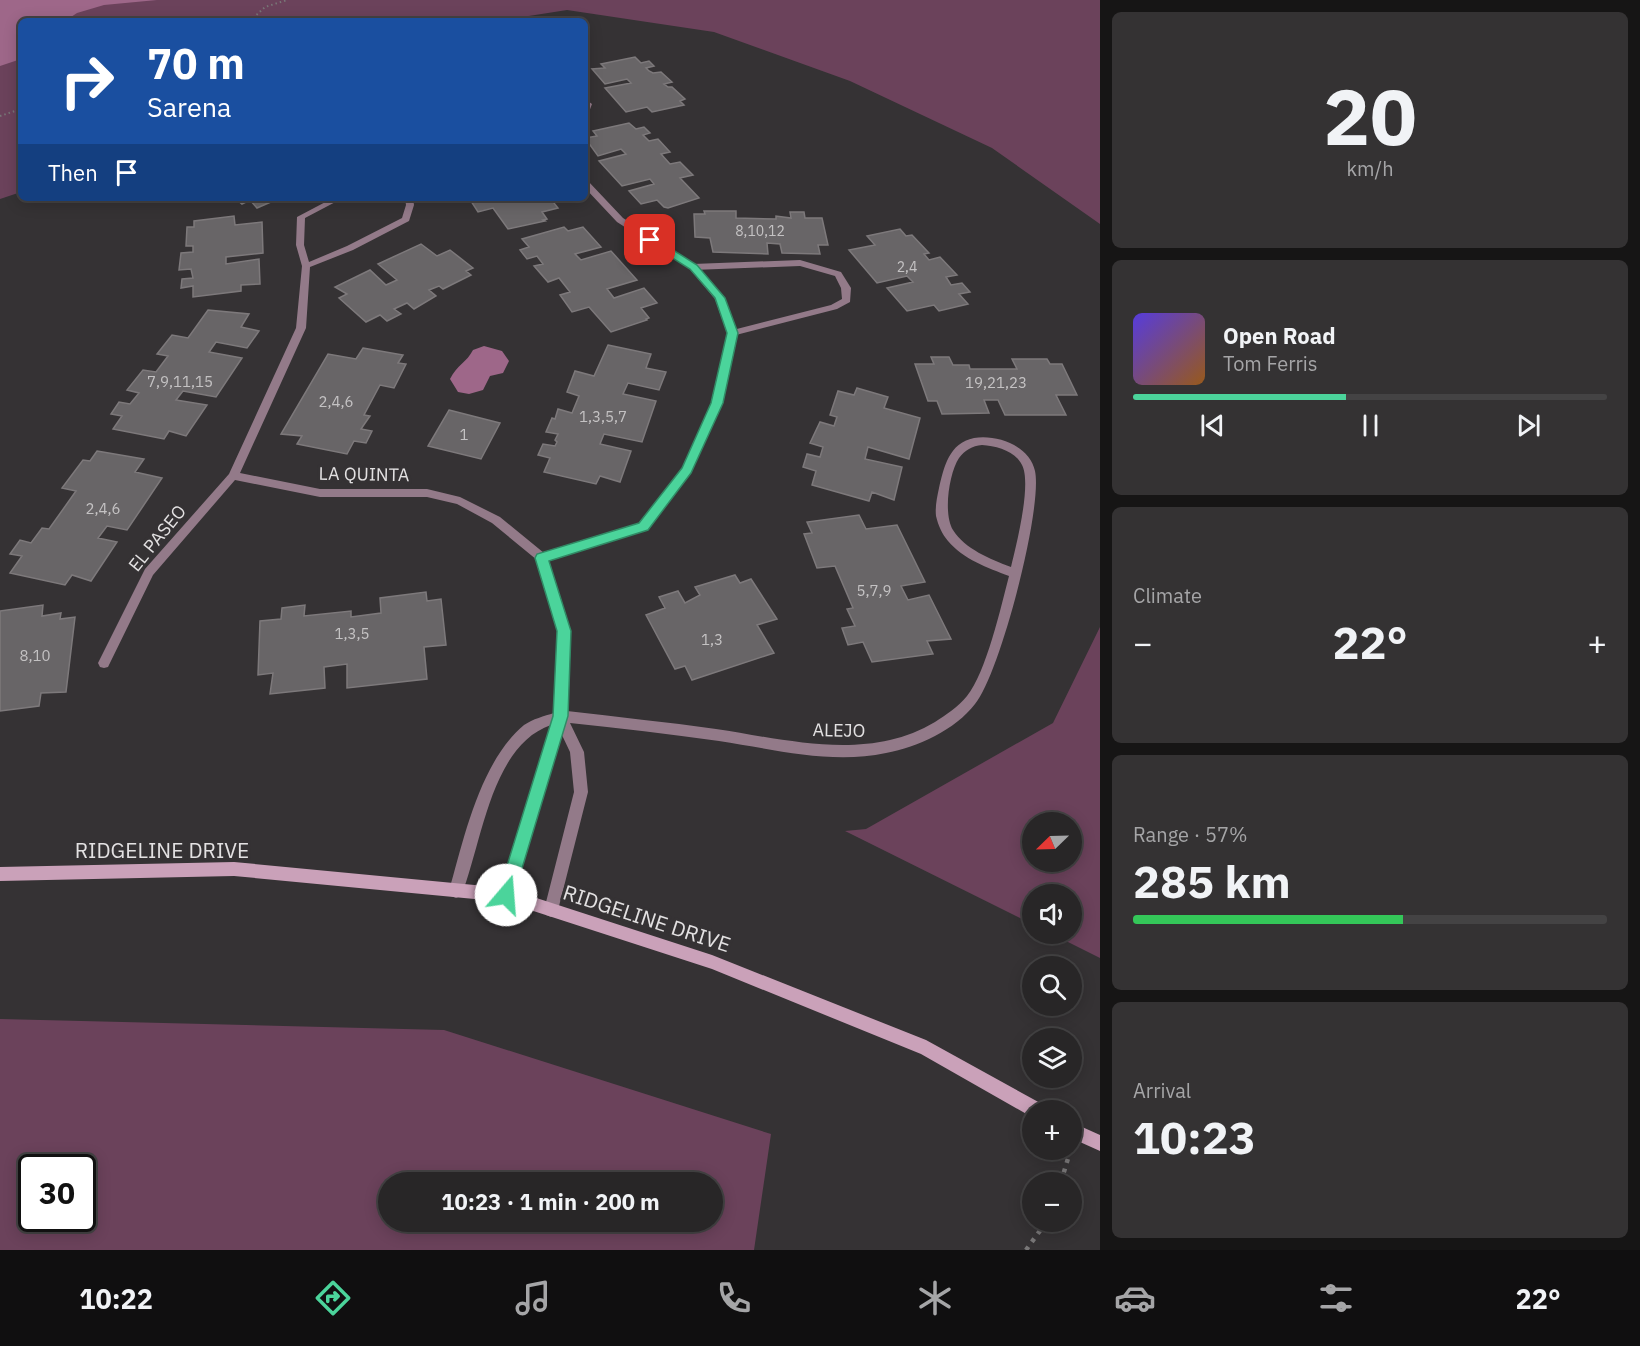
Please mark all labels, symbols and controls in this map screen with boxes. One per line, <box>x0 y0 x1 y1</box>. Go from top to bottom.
text: 70 m <box>147 36 245 91</box>
icon: right <box>48 42 126 120</box>
text: 20 <box>1323 65 1417 166</box>
text: Sarena <box>147 89 231 124</box>
text: km/h <box>1346 155 1394 182</box>
icon: arrive <box>110 156 143 189</box>
text: Then <box>48 158 98 187</box>
pin <box>624 214 675 265</box>
house number: 8,10,12 <box>735 222 785 240</box>
icon: arrive <box>633 223 666 256</box>
house number: 2,4 <box>897 258 917 276</box>
text: Open Road <box>1223 321 1336 350</box>
text: Tom Ferris <box>1223 350 1318 377</box>
house number: 7,9,11,15 <box>147 372 213 391</box>
house number: 19,21,23 <box>965 373 1027 392</box>
house number: 2,4,6 <box>318 392 354 411</box>
house number: 1,3,5,7 <box>579 407 627 426</box>
icon: previous <box>1196 409 1229 442</box>
icon: pause <box>1354 409 1387 442</box>
icon: next <box>1512 409 1545 442</box>
house number: 1 <box>459 425 469 444</box>
street label: LA QUINTA <box>318 462 410 486</box>
house number: 2,4,6 <box>85 499 121 518</box>
street label: EL PASEO <box>123 500 191 576</box>
house number: 5,7,9 <box>856 581 892 600</box>
text: Climate <box>1133 582 1202 609</box>
text: 22° <box>1332 613 1408 671</box>
text: − <box>1133 621 1153 664</box>
text: + <box>1587 621 1607 664</box>
house number: 1,3,5 <box>334 624 370 643</box>
house number: 1,3 <box>701 630 723 649</box>
house number: 8,10 <box>19 646 51 665</box>
street label: ALEJO <box>812 718 866 742</box>
north arrow <box>1022 812 1082 872</box>
map controls <box>1022 812 1082 1232</box>
text: Range · 57% <box>1133 821 1248 848</box>
street label: RIDGELINE DRIVE <box>75 836 249 864</box>
text: 285 km <box>1133 852 1291 910</box>
position arrow <box>474 863 538 927</box>
street label: RIDGELINE DRIVE <box>560 878 734 958</box>
button: sound <box>1022 884 1082 944</box>
button: search <box>1022 956 1082 1016</box>
button: layers <box>1022 1028 1082 1088</box>
text: Arrival <box>1133 1077 1191 1104</box>
button: + <box>1022 1100 1082 1160</box>
text: 10:23 <box>1133 1108 1256 1166</box>
speed limit sign: 30 <box>18 1154 96 1232</box>
button: − <box>1022 1172 1082 1232</box>
text: 10:23 · 1 min · 200 m <box>441 1187 660 1216</box>
icon: directions <box>312 1277 354 1319</box>
icon: music <box>512 1277 554 1319</box>
icon: phone <box>713 1277 755 1319</box>
icon: climate <box>914 1277 956 1319</box>
icon: car <box>1114 1277 1156 1319</box>
icon: filters <box>1315 1277 1357 1319</box>
text: 10:22 <box>79 1281 153 1316</box>
text: 22° <box>1516 1281 1561 1316</box>

